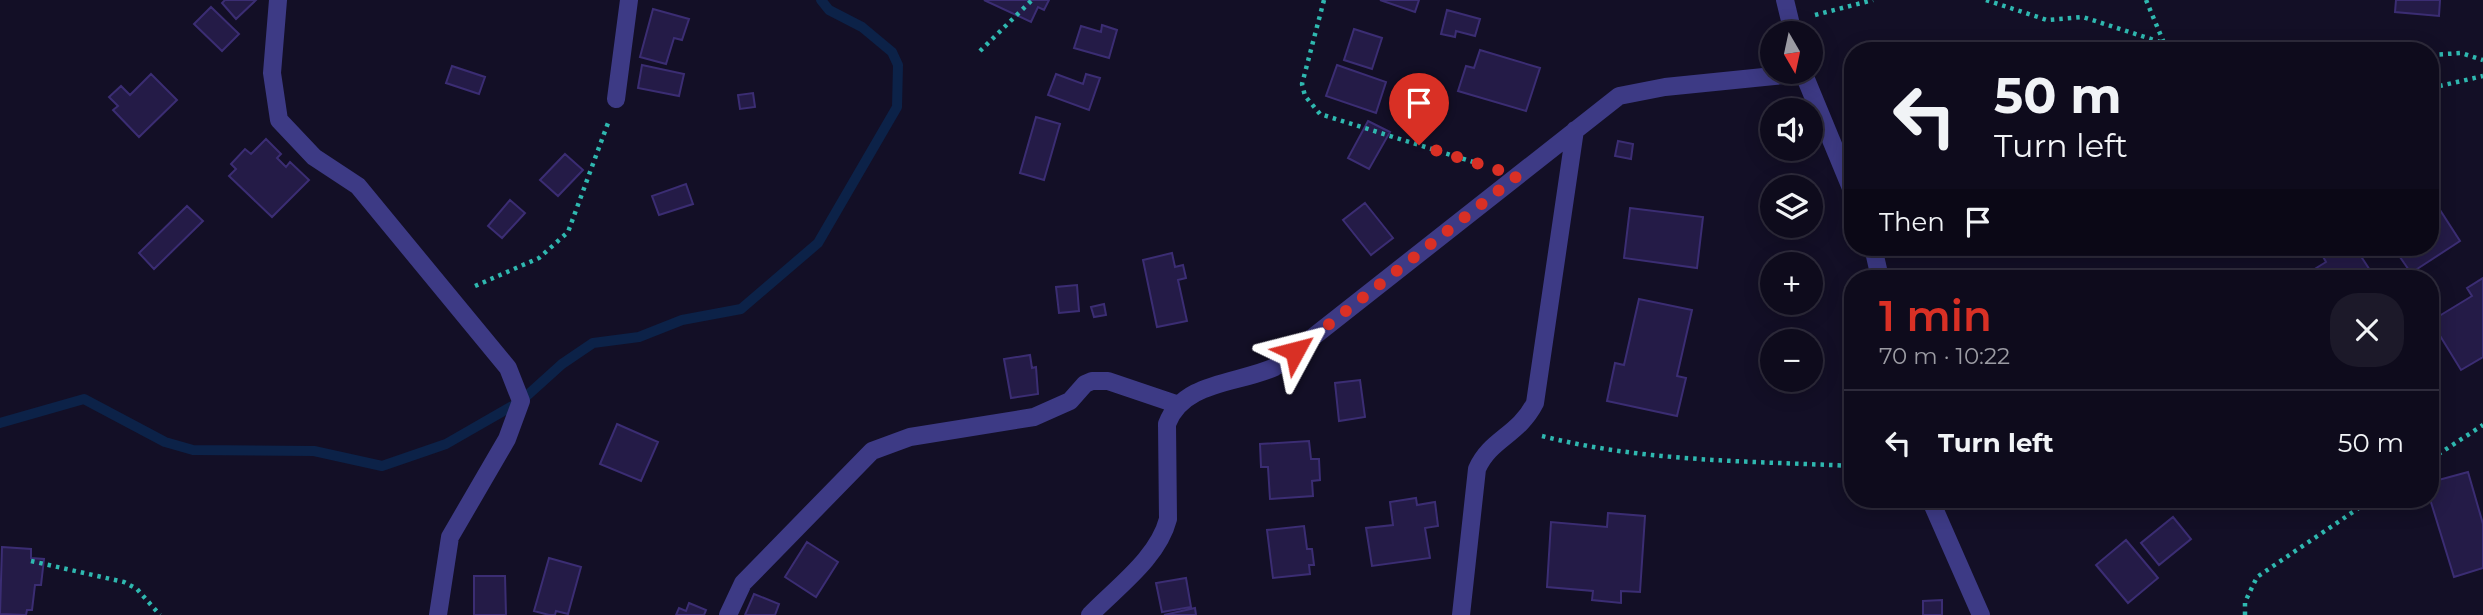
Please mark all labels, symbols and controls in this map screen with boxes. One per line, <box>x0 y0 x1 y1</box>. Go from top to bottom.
north arrow <box>1760 21 1824 84</box>
map controls <box>1760 21 1823 392</box>
text: 50 m <box>1994 66 2122 125</box>
icon: left <box>1879 70 1970 161</box>
pin <box>1389 73 1449 145</box>
icon: arrive <box>1400 84 1438 122</box>
button: sound <box>1760 98 1823 161</box>
text: Turn left <box>1994 126 2128 165</box>
button: layers <box>1760 175 1823 238</box>
icon: arrive <box>1959 203 1997 241</box>
text: Then <box>1879 206 1945 238</box>
button: + <box>1760 252 1823 315</box>
text: 1 min <box>1879 290 1992 342</box>
button: close <box>2330 293 2404 367</box>
position arrow <box>1258 314 1332 388</box>
button: − <box>1760 329 1823 392</box>
text: 70 m · 10:22 <box>1879 342 2010 370</box>
icon: left <box>1879 424 1917 462</box>
text: Turn left <box>1938 427 2054 459</box>
text: 50 m <box>2338 427 2404 459</box>

